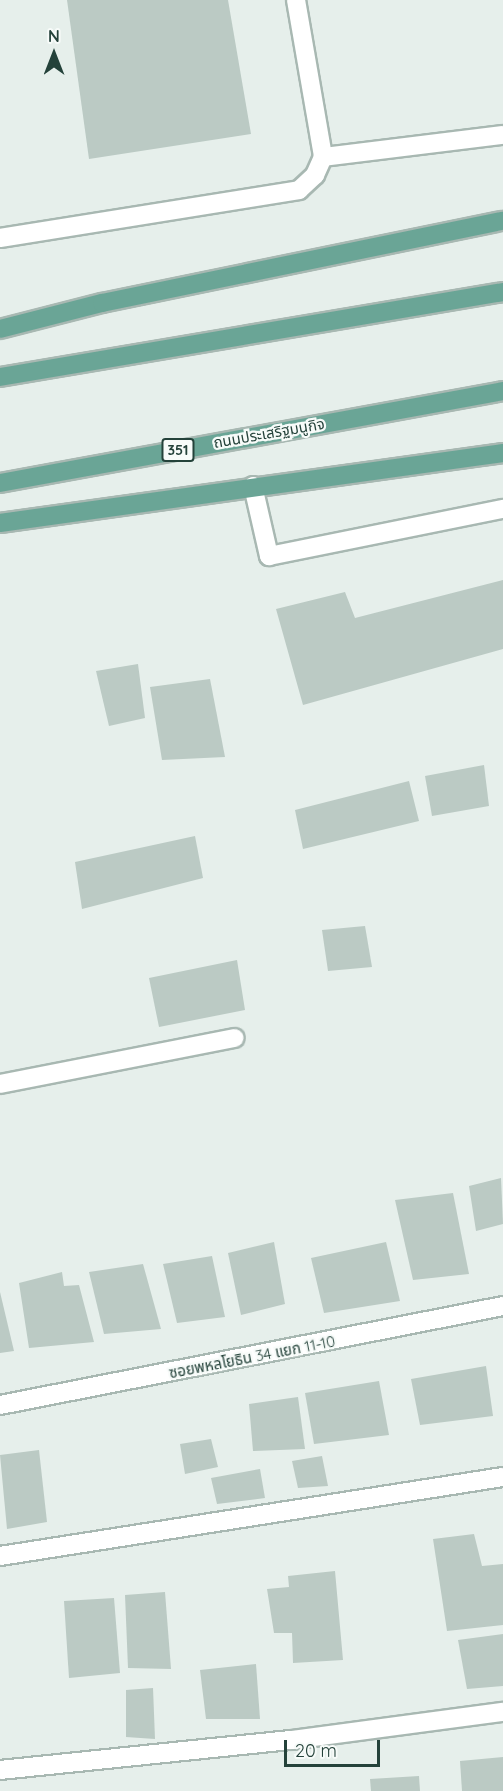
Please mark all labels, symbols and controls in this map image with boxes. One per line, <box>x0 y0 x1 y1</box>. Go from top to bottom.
north arrow <box>24 24 84 84</box>
text: N <box>48 26 60 46</box>
street label: ถนนประเสริฐมนูกิจ <box>212 414 326 452</box>
road number: 351 <box>160 439 196 461</box>
street label: ซอยพหลโยธิน 34 แยก 11-10 <box>167 1332 337 1382</box>
scale bar <box>287 1728 383 1766</box>
text: 20 m <box>295 1739 337 1762</box>

